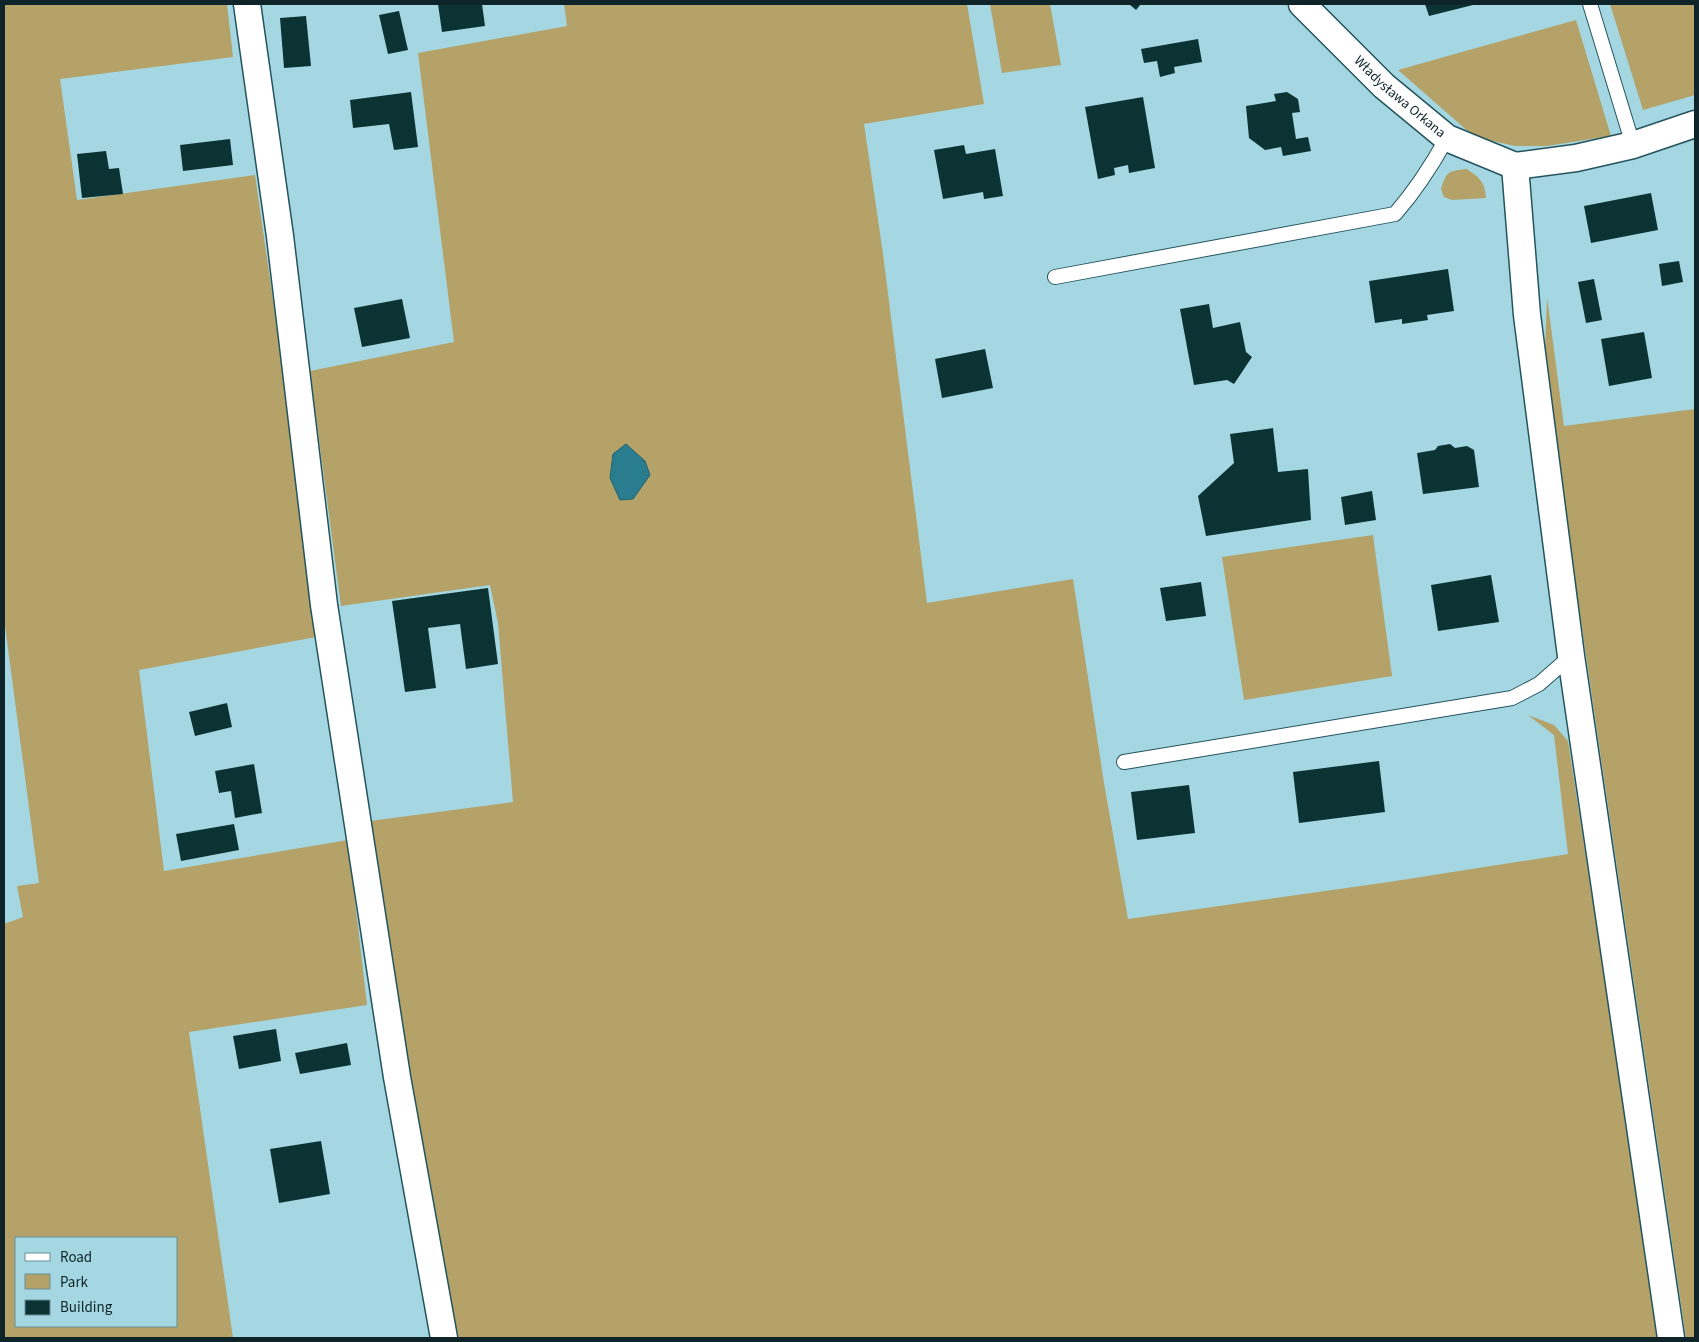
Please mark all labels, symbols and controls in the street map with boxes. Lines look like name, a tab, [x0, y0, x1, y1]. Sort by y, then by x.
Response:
street label: Władysława Orkana	[1349, 51, 1450, 143]
legend	[15, 1237, 178, 1327]
text: Road	[60, 1247, 92, 1268]
text: Park	[60, 1272, 89, 1293]
text: Building	[60, 1297, 113, 1318]

